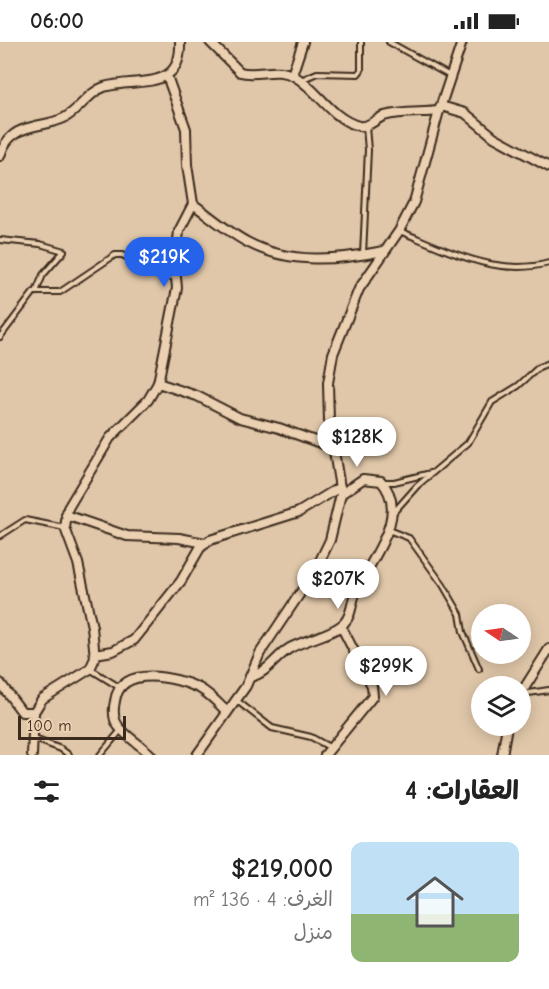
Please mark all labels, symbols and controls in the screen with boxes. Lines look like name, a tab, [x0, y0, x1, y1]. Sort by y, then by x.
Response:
text: 06:00	[30, 8, 84, 34]
pin: $219K	[122, 237, 206, 288]
text: $219K	[138, 245, 190, 268]
pin: $128K	[315, 417, 399, 468]
text: $128K	[331, 425, 383, 448]
pin: $207K	[296, 559, 380, 610]
text: $207K	[311, 567, 365, 590]
north arrow	[471, 604, 531, 664]
map controls	[471, 604, 531, 736]
pin: $299K	[344, 646, 428, 697]
text: $299K	[359, 654, 413, 677]
button: layers	[471, 676, 531, 736]
scale bar	[18, 713, 126, 740]
text: 100 m	[27, 717, 71, 735]
icon: filters	[30, 775, 63, 808]
text: العقارات: 4	[405, 776, 519, 806]
text: $219,000	[231, 854, 333, 884]
icon: home	[399, 866, 471, 938]
text: الغرف: 4 · 136 m²	[193, 888, 333, 911]
text: منزل	[294, 921, 333, 944]

